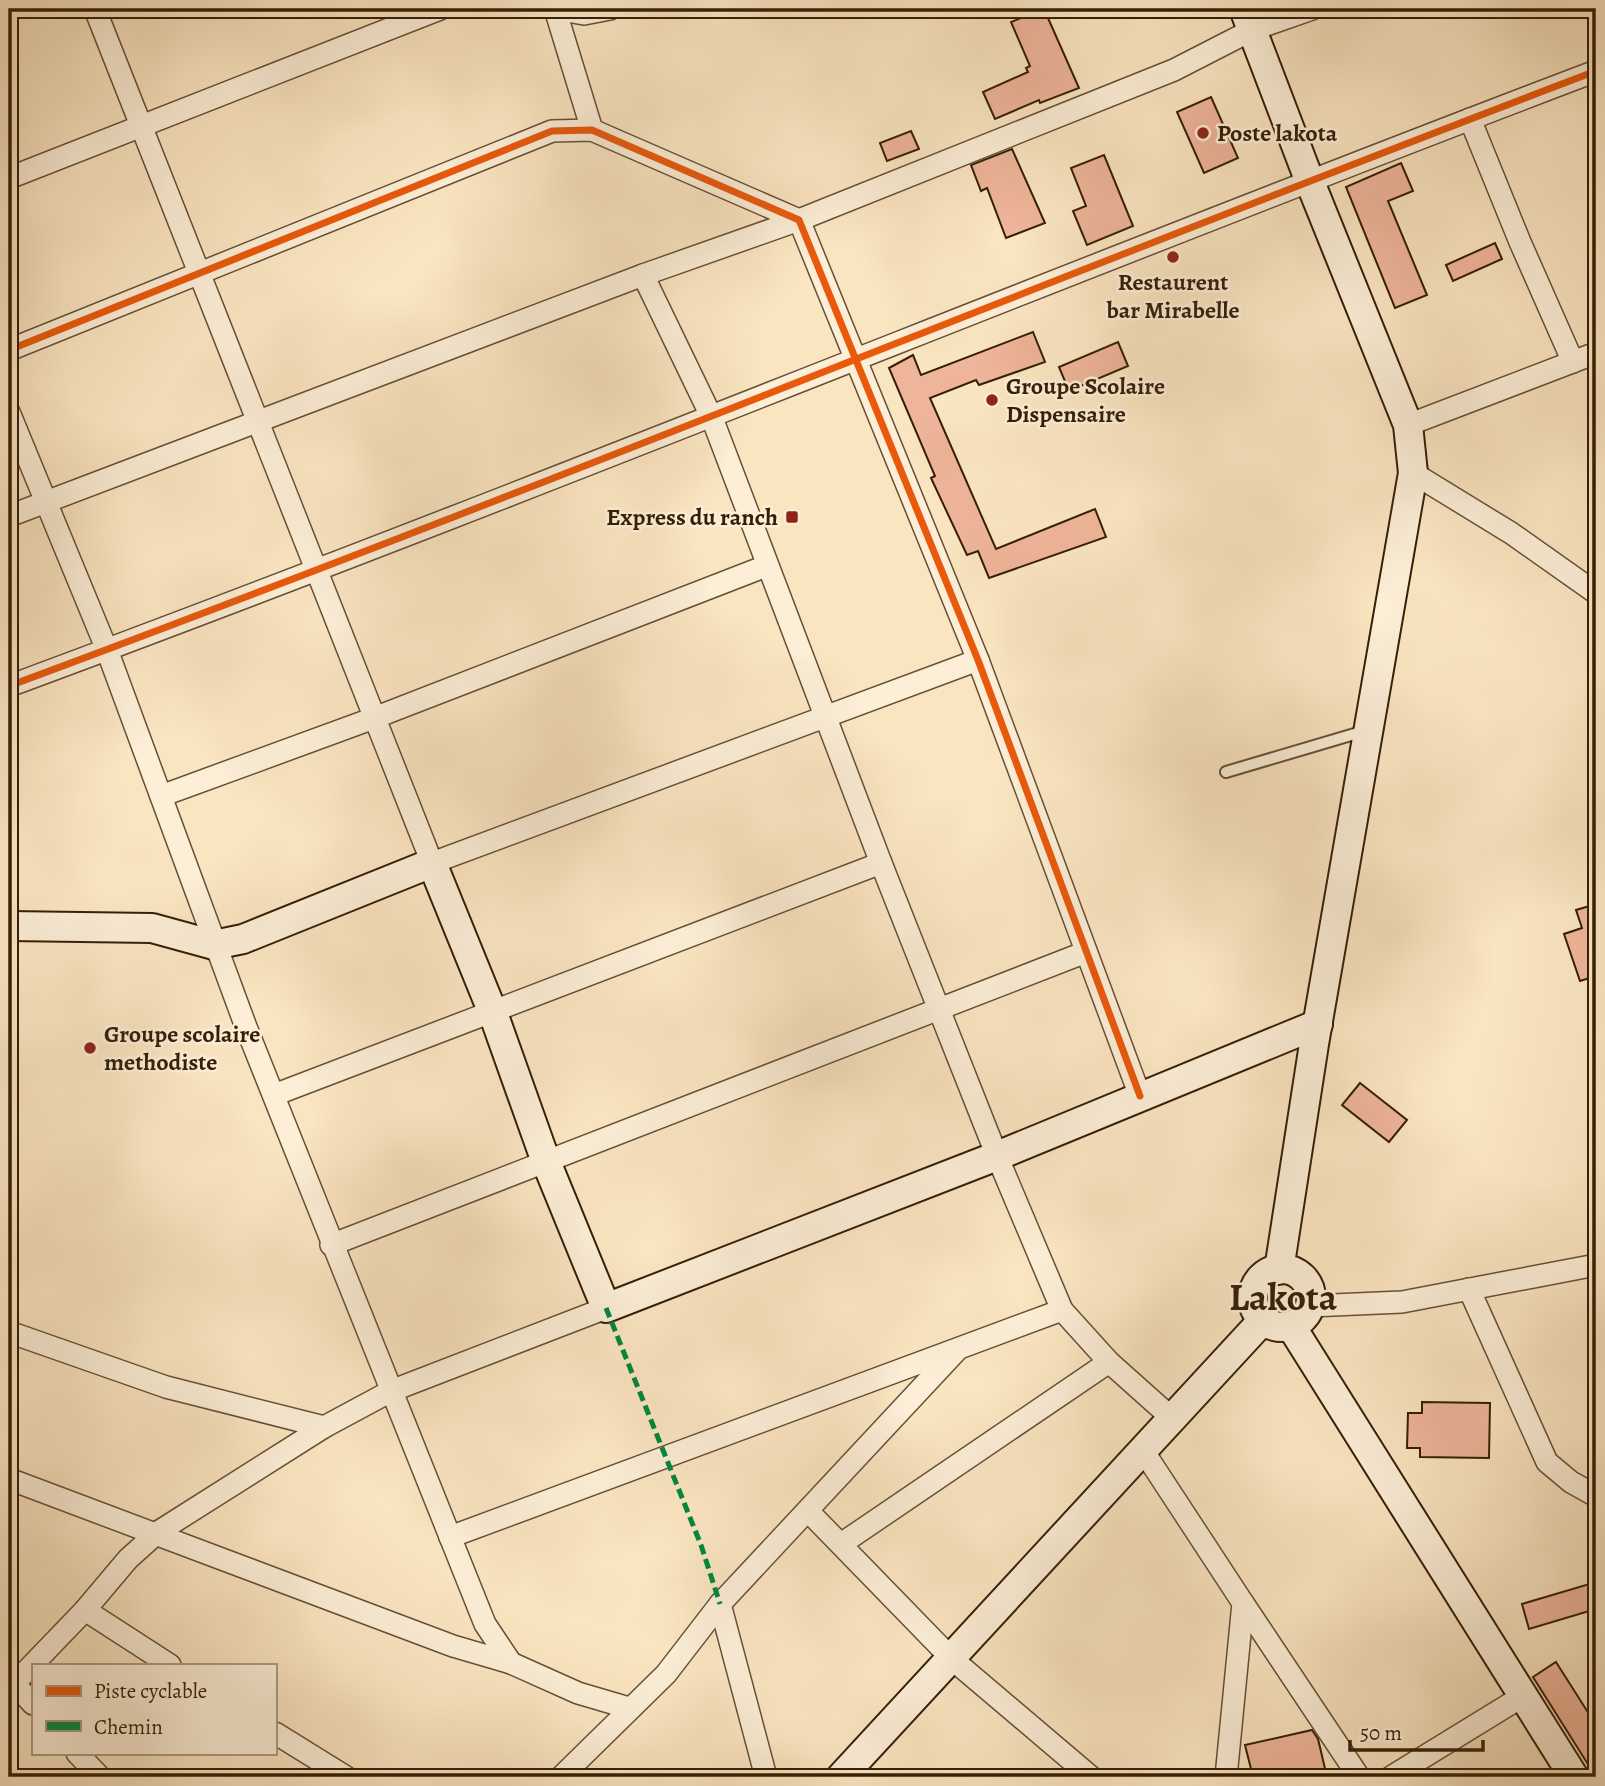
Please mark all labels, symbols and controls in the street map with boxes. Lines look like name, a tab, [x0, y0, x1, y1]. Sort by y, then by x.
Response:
place label: Poste lakota	[1217, 117, 1338, 149]
marker: Poste lakota	[1195, 125, 1211, 141]
marker: Restaurent bar Mirabelle	[1165, 249, 1181, 265]
place label: Restaurent bar Mirabelle	[1105, 266, 1240, 326]
place label: Groupe Scolaire Dispensaire	[1006, 370, 1165, 430]
marker: Groupe Scolaire Dispensaire	[984, 392, 1000, 408]
place label: Express du ranch	[606, 501, 778, 533]
marker: Express du ranch	[784, 509, 800, 525]
place label: Groupe scolaire methodiste	[104, 1018, 260, 1078]
marker: Groupe scolaire methodiste	[82, 1040, 98, 1056]
district label: Lakota	[1229, 1271, 1338, 1323]
legend	[32, 1664, 276, 1754]
text: Piste cyclable	[94, 1677, 207, 1705]
scale bar	[1350, 1709, 1482, 1753]
text: Chemin	[94, 1713, 163, 1741]
text: 50 m	[1360, 1719, 1402, 1747]

